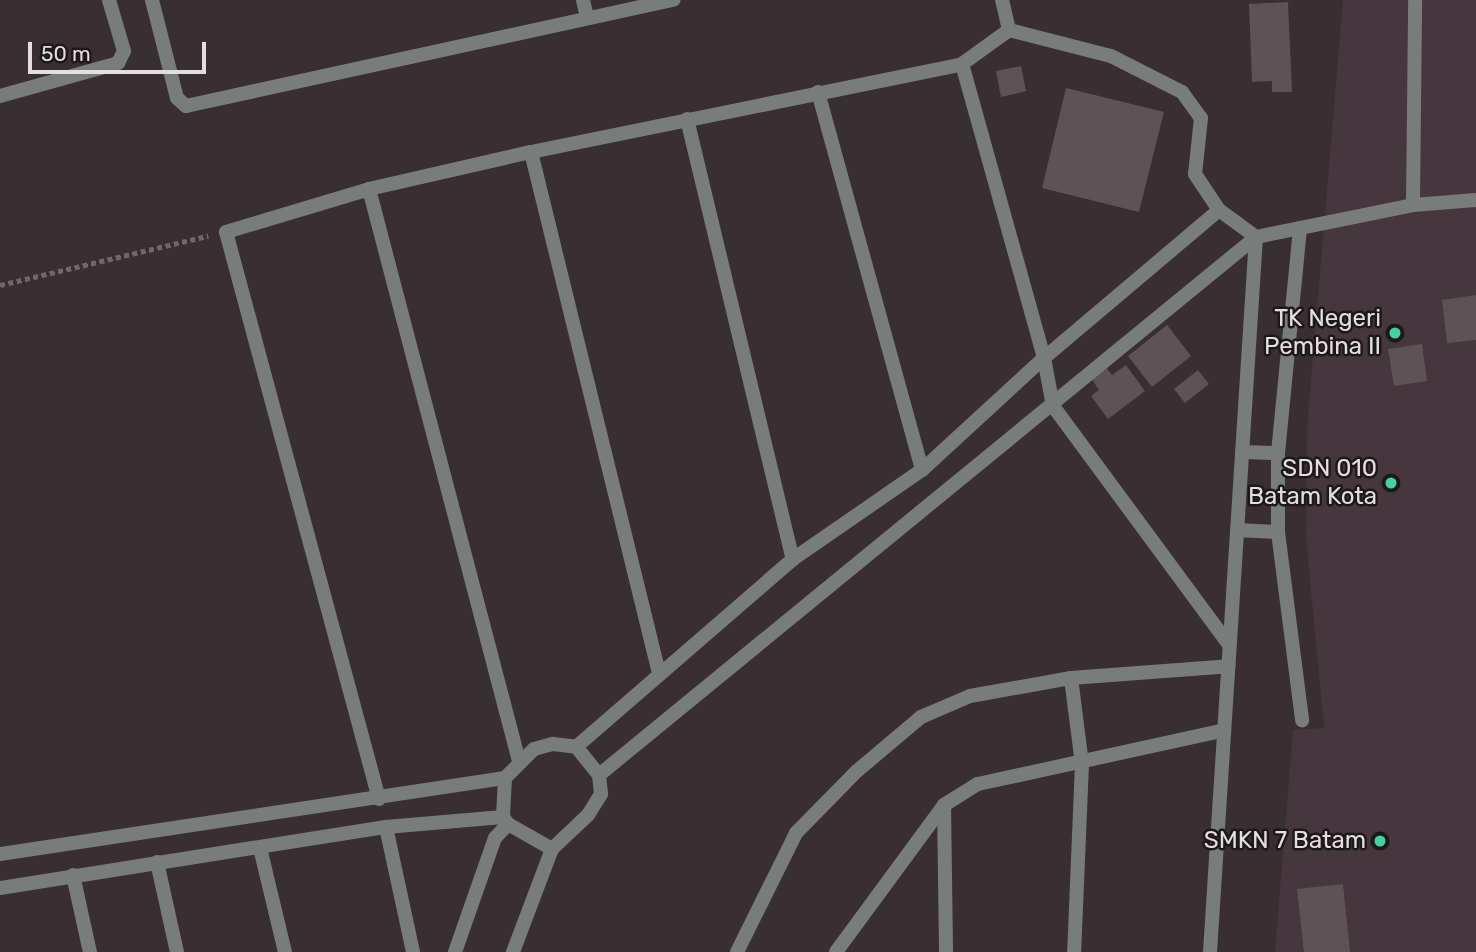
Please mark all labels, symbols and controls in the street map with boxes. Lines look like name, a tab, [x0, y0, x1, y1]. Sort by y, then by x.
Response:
scale bar	[32, 28, 210, 72]
text: 50 m	[41, 41, 91, 66]
place label: TK Negeri Pembina II	[1264, 305, 1381, 361]
marker: TK Negeri Pembina II	[1387, 325, 1403, 341]
place label: SDN 010 Batam Kota	[1248, 455, 1377, 511]
marker: SDN 010 Batam Kota	[1383, 475, 1399, 491]
place label: SMKN 7 Batam	[1204, 827, 1366, 855]
marker: SMKN 7 Batam	[1372, 833, 1388, 849]

